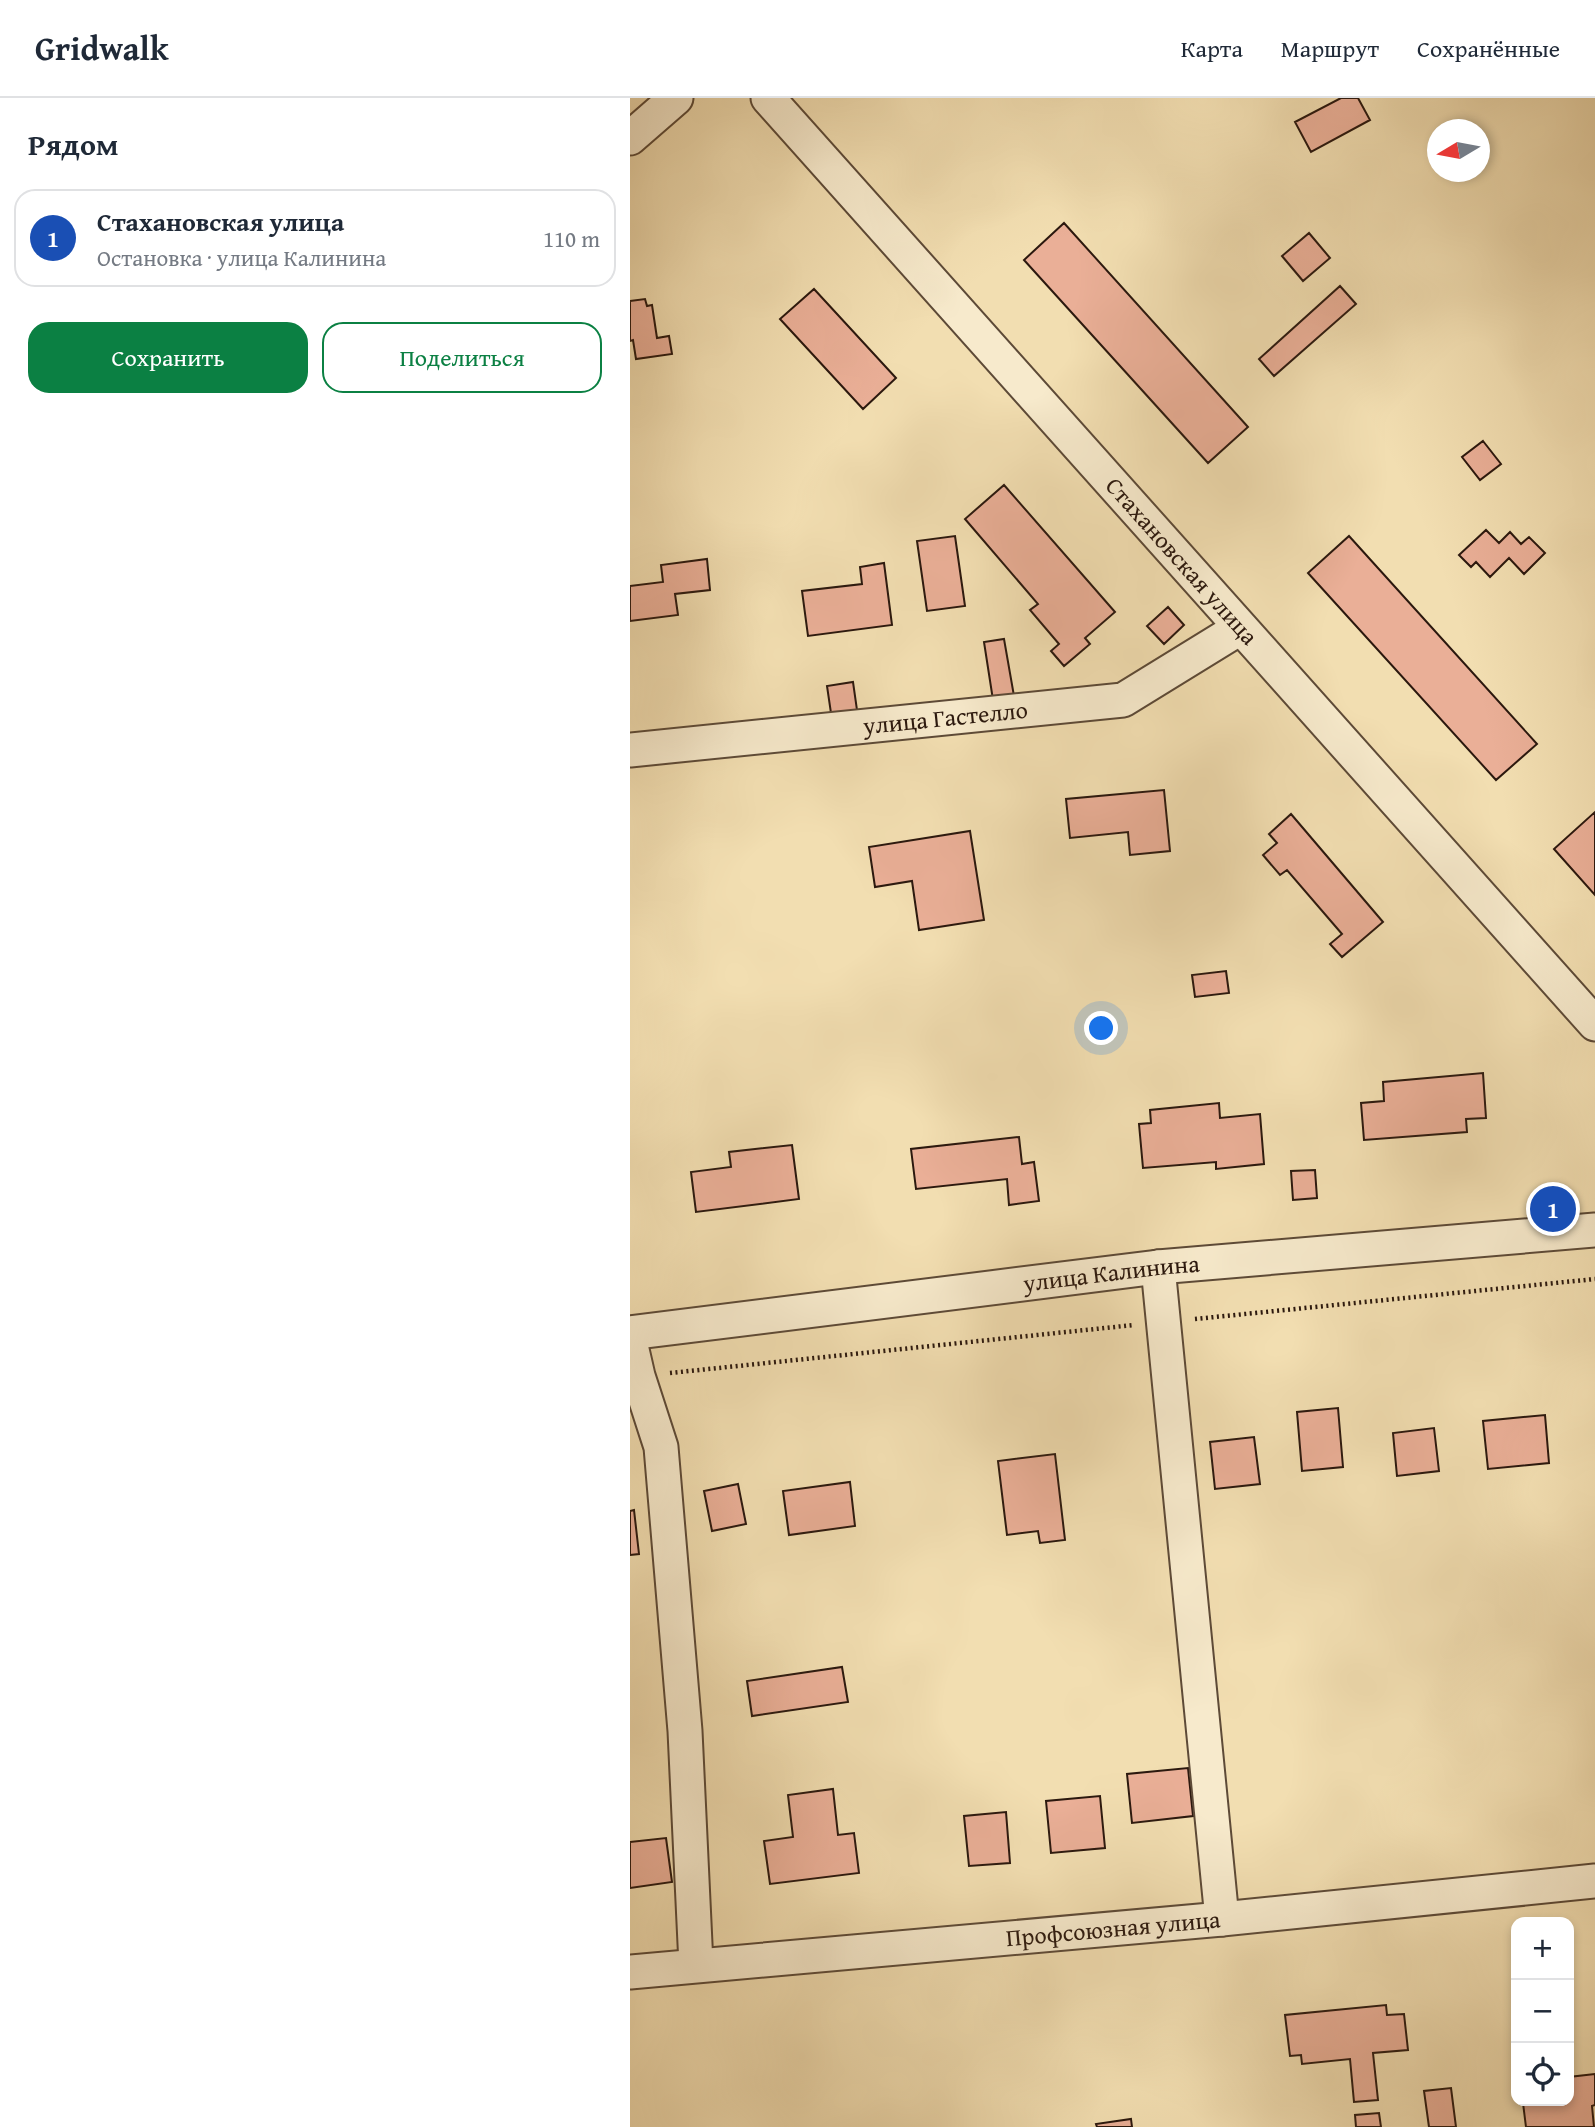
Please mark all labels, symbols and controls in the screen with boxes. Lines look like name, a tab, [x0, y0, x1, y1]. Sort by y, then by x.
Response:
text: Gridwalk	[35, 24, 169, 72]
text: Карта	[1181, 31, 1243, 66]
text: Маршрут	[1281, 31, 1379, 66]
text: Сохранённые	[1417, 31, 1560, 66]
north arrow	[1427, 119, 1490, 182]
text: Рядом	[28, 122, 119, 166]
text: Стахановская улица	[97, 202, 344, 241]
text: 1	[47, 222, 59, 255]
text: 110 m	[543, 222, 600, 255]
text: Остановка · улица Калинина	[97, 241, 386, 274]
button: Сохранить	[28, 322, 308, 393]
button: Поделиться	[322, 322, 602, 393]
street label: Стахановская улица	[1098, 469, 1267, 653]
street label: улица Гастелло	[860, 692, 1029, 743]
your location	[1084, 1011, 1118, 1045]
pin: 1	[1530, 1183, 1576, 1235]
street label: улица Калинина	[1020, 1246, 1201, 1301]
street label: Профсоюзная улица	[1004, 1901, 1222, 1955]
map controls	[1511, 1917, 1574, 2106]
button: +	[1511, 1917, 1574, 1980]
button: −	[1511, 1980, 1574, 2043]
button: locate	[1511, 2043, 1574, 2106]

